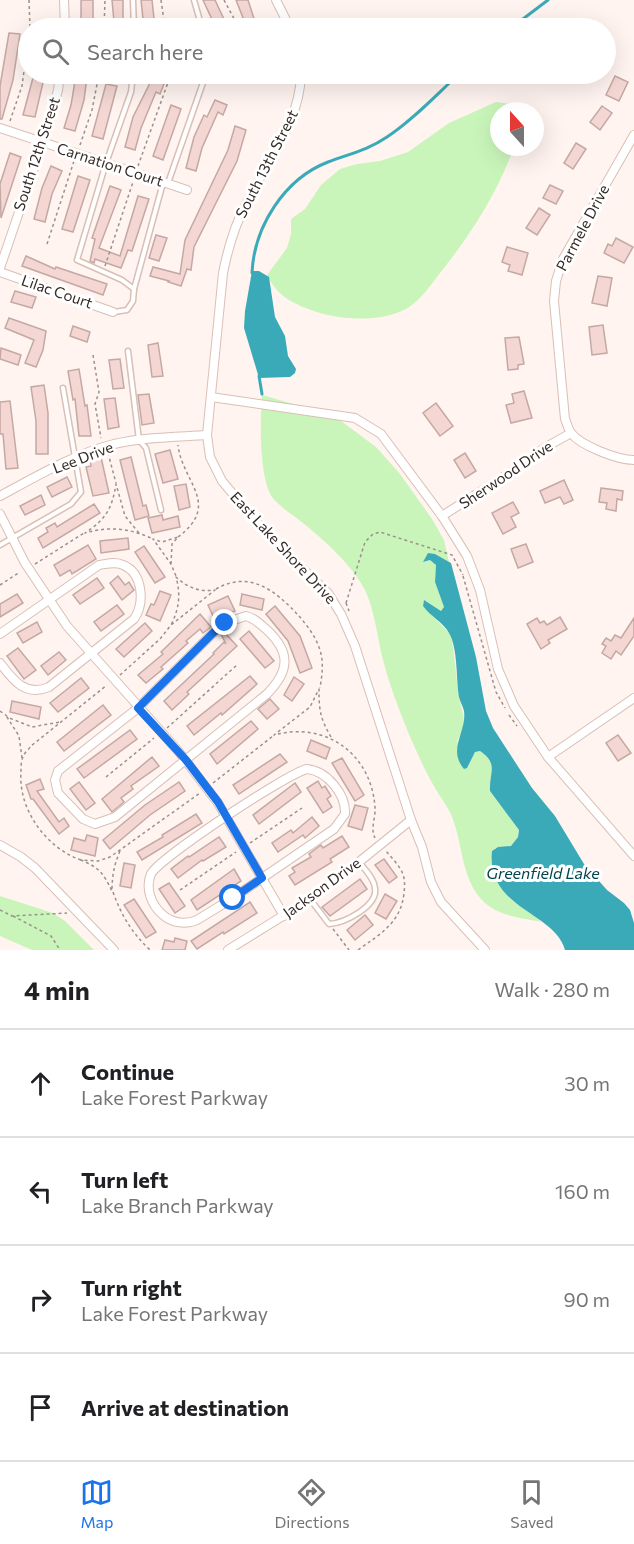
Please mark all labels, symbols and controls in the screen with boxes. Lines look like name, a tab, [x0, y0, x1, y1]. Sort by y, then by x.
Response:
search box	[18, 18, 616, 84]
icon: search	[39, 35, 72, 68]
text: Search here	[87, 38, 203, 65]
street label: South 12th Street	[9, 95, 63, 213]
north arrow	[490, 102, 544, 156]
street label: South 13th Street	[231, 107, 301, 221]
street label: Carnation Court	[55, 138, 166, 190]
street label: Parmele Drive	[552, 181, 612, 274]
street label: Lilac Court	[19, 270, 95, 312]
street label: Sherwood Drive	[455, 436, 556, 512]
street label: Lee Drive	[50, 437, 116, 477]
street label: East Lake Shore Drive	[227, 488, 340, 607]
route end	[211, 609, 237, 635]
street label: Jackson Drive	[279, 853, 364, 921]
water label: Greenfield Lake	[486, 863, 600, 882]
route start	[219, 884, 245, 910]
text: 4 min	[24, 974, 90, 1005]
text: Walk · 280 m	[494, 977, 610, 1001]
text: Continue	[81, 1058, 174, 1085]
icon: ahead	[24, 1067, 57, 1100]
text: 30 m	[564, 1071, 610, 1095]
text: Lake Forest Parkway	[81, 1085, 268, 1109]
text: Turn left	[81, 1166, 168, 1193]
icon: left	[24, 1175, 57, 1208]
text: 160 m	[555, 1179, 610, 1203]
text: Lake Branch Parkway	[81, 1193, 274, 1217]
text: Turn right	[81, 1274, 182, 1301]
icon: right	[24, 1283, 57, 1316]
text: 90 m	[564, 1287, 610, 1311]
text: Lake Forest Parkway	[81, 1301, 268, 1325]
icon: arrive	[24, 1391, 57, 1424]
text: Arrive at destination	[81, 1394, 289, 1421]
tab: Map	[80, 1476, 113, 1531]
tab: Directions	[274, 1476, 349, 1531]
tab: Saved	[510, 1476, 554, 1531]

